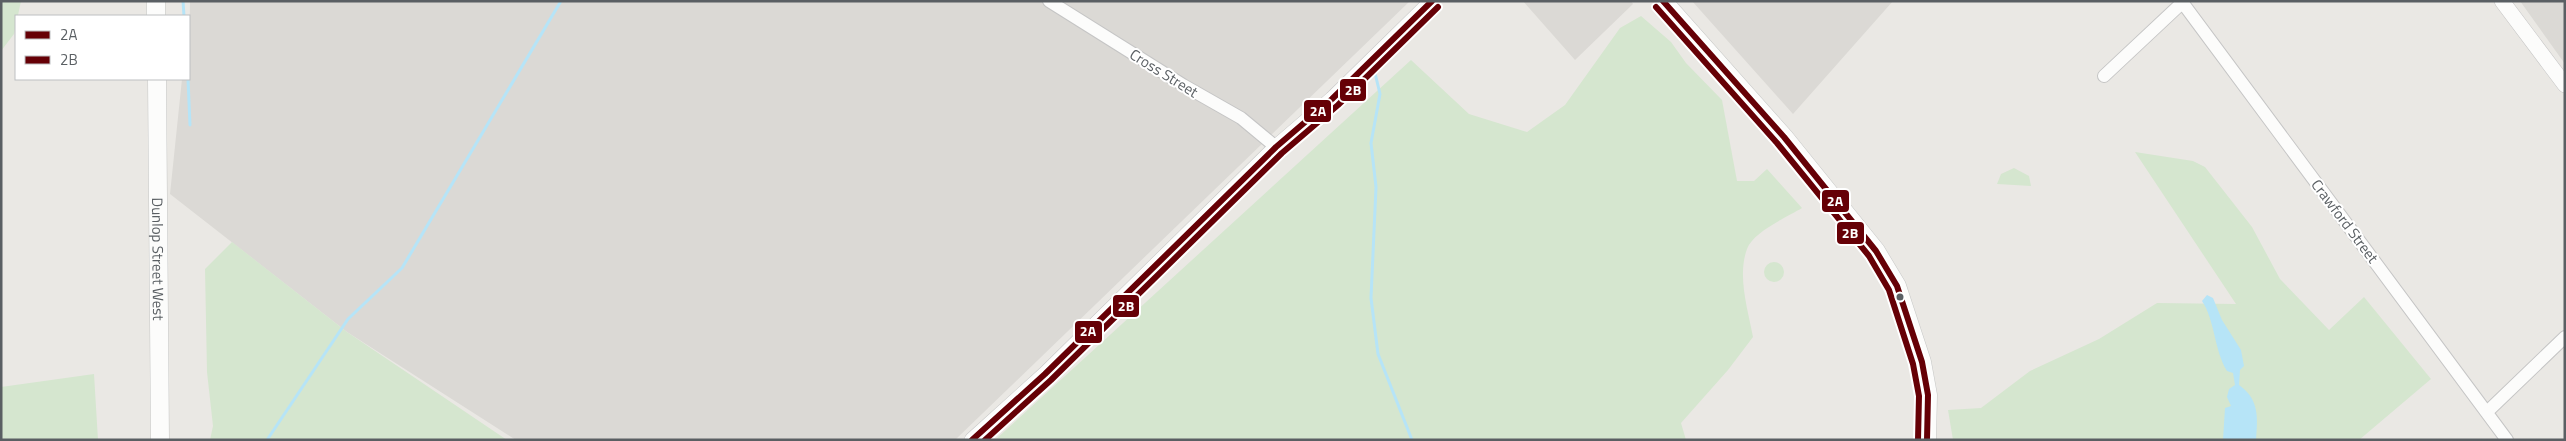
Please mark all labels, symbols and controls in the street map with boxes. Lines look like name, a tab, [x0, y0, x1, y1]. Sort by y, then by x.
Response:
legend	[15, 15, 190, 80]
text: 2A	[60, 23, 77, 46]
street label: Cross Street	[1125, 43, 1203, 104]
text: 2B	[60, 48, 78, 71]
line badge: 2B	[1339, 78, 1367, 102]
text: 2B	[1345, 79, 1361, 100]
line badge: 2A	[1303, 99, 1332, 123]
text: 2A	[1310, 100, 1327, 121]
street label: Crawford Street	[2306, 174, 2385, 268]
line badge: 2A	[1821, 189, 1850, 213]
text: 2A	[1827, 190, 1844, 211]
street label: Dunlop Street West	[146, 197, 171, 321]
line badge: 2B	[1836, 221, 1865, 245]
text: 2B	[1842, 222, 1858, 243]
unlabelled marker	[1895, 292, 1905, 302]
line badge: 2B	[1112, 294, 1140, 318]
text: 2B	[1118, 295, 1134, 316]
line badge: 2A	[1074, 320, 1103, 344]
text: 2A	[1080, 320, 1097, 341]

